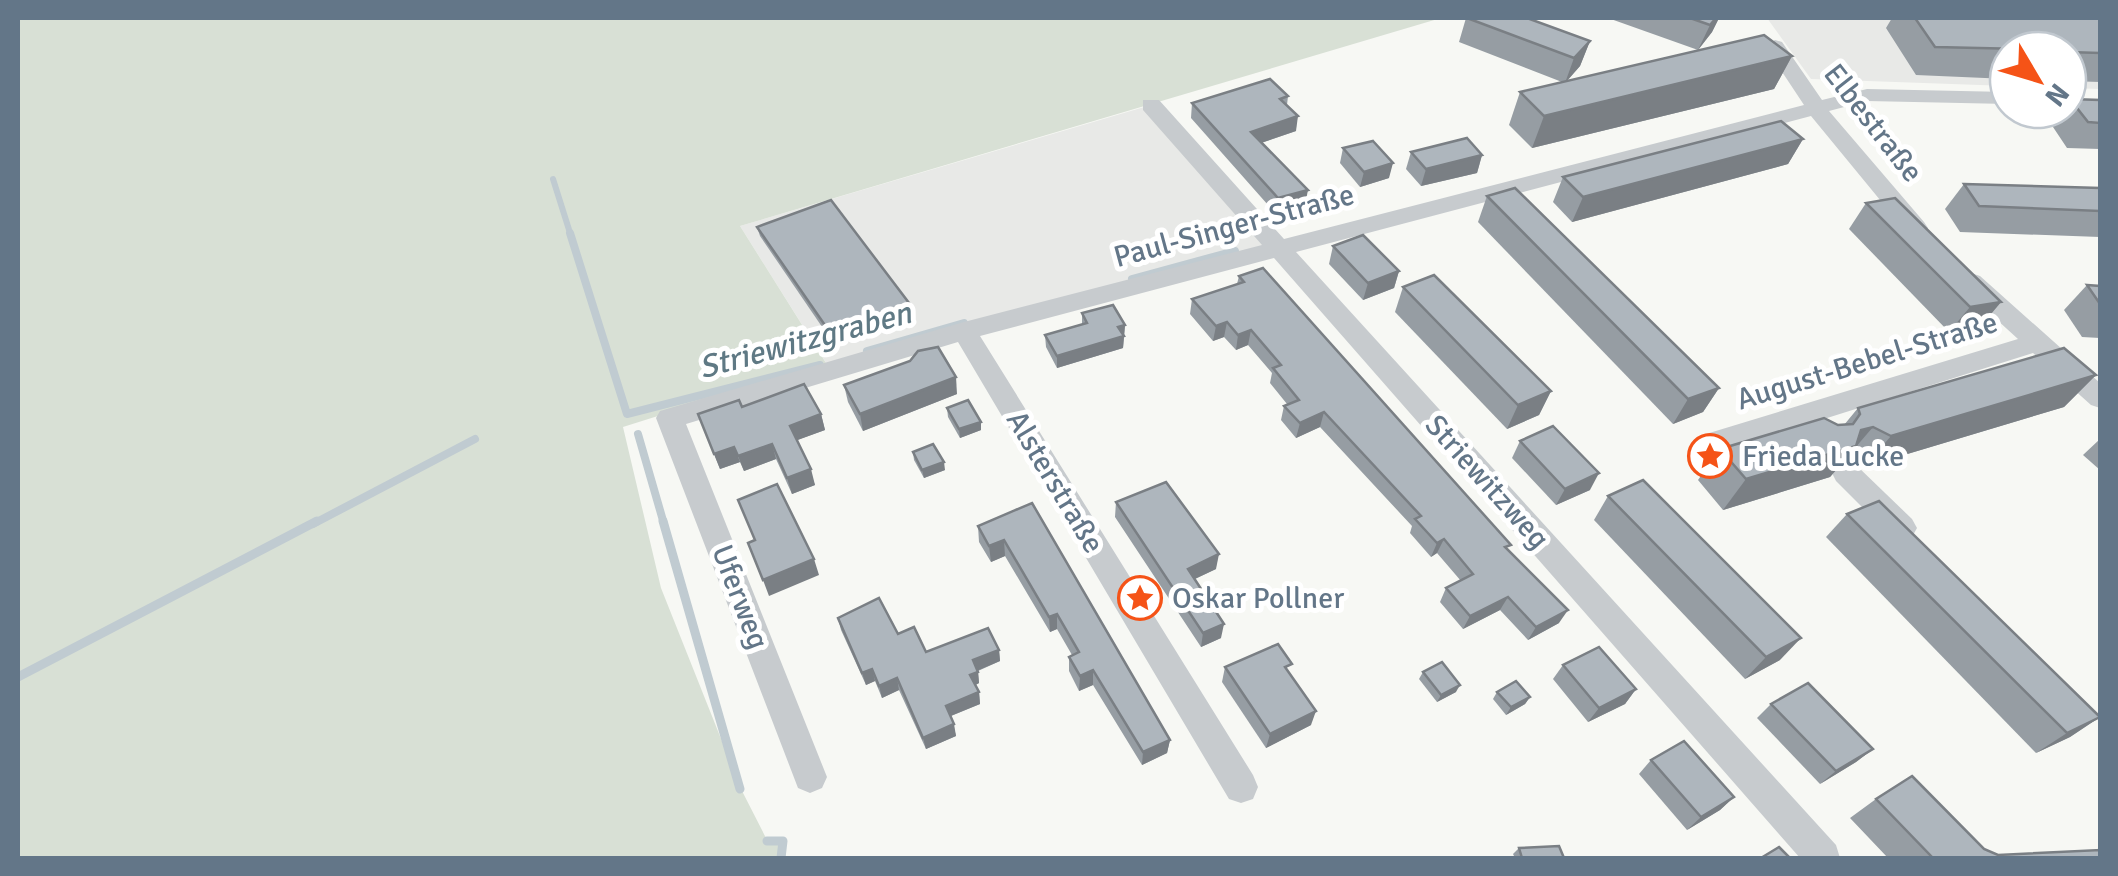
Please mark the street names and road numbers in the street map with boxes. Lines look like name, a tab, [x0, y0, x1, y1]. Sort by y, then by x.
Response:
street label: Elbestraße	[1815, 56, 1931, 190]
street label: Paul-Singer-Straße	[1110, 176, 1358, 276]
street label: August-Bebel-Straße	[1732, 304, 2002, 418]
street label: Alsterstraße	[998, 404, 1112, 560]
street label: Striewitzweg	[1417, 407, 1557, 557]
street label: Uferweg	[703, 540, 777, 654]

